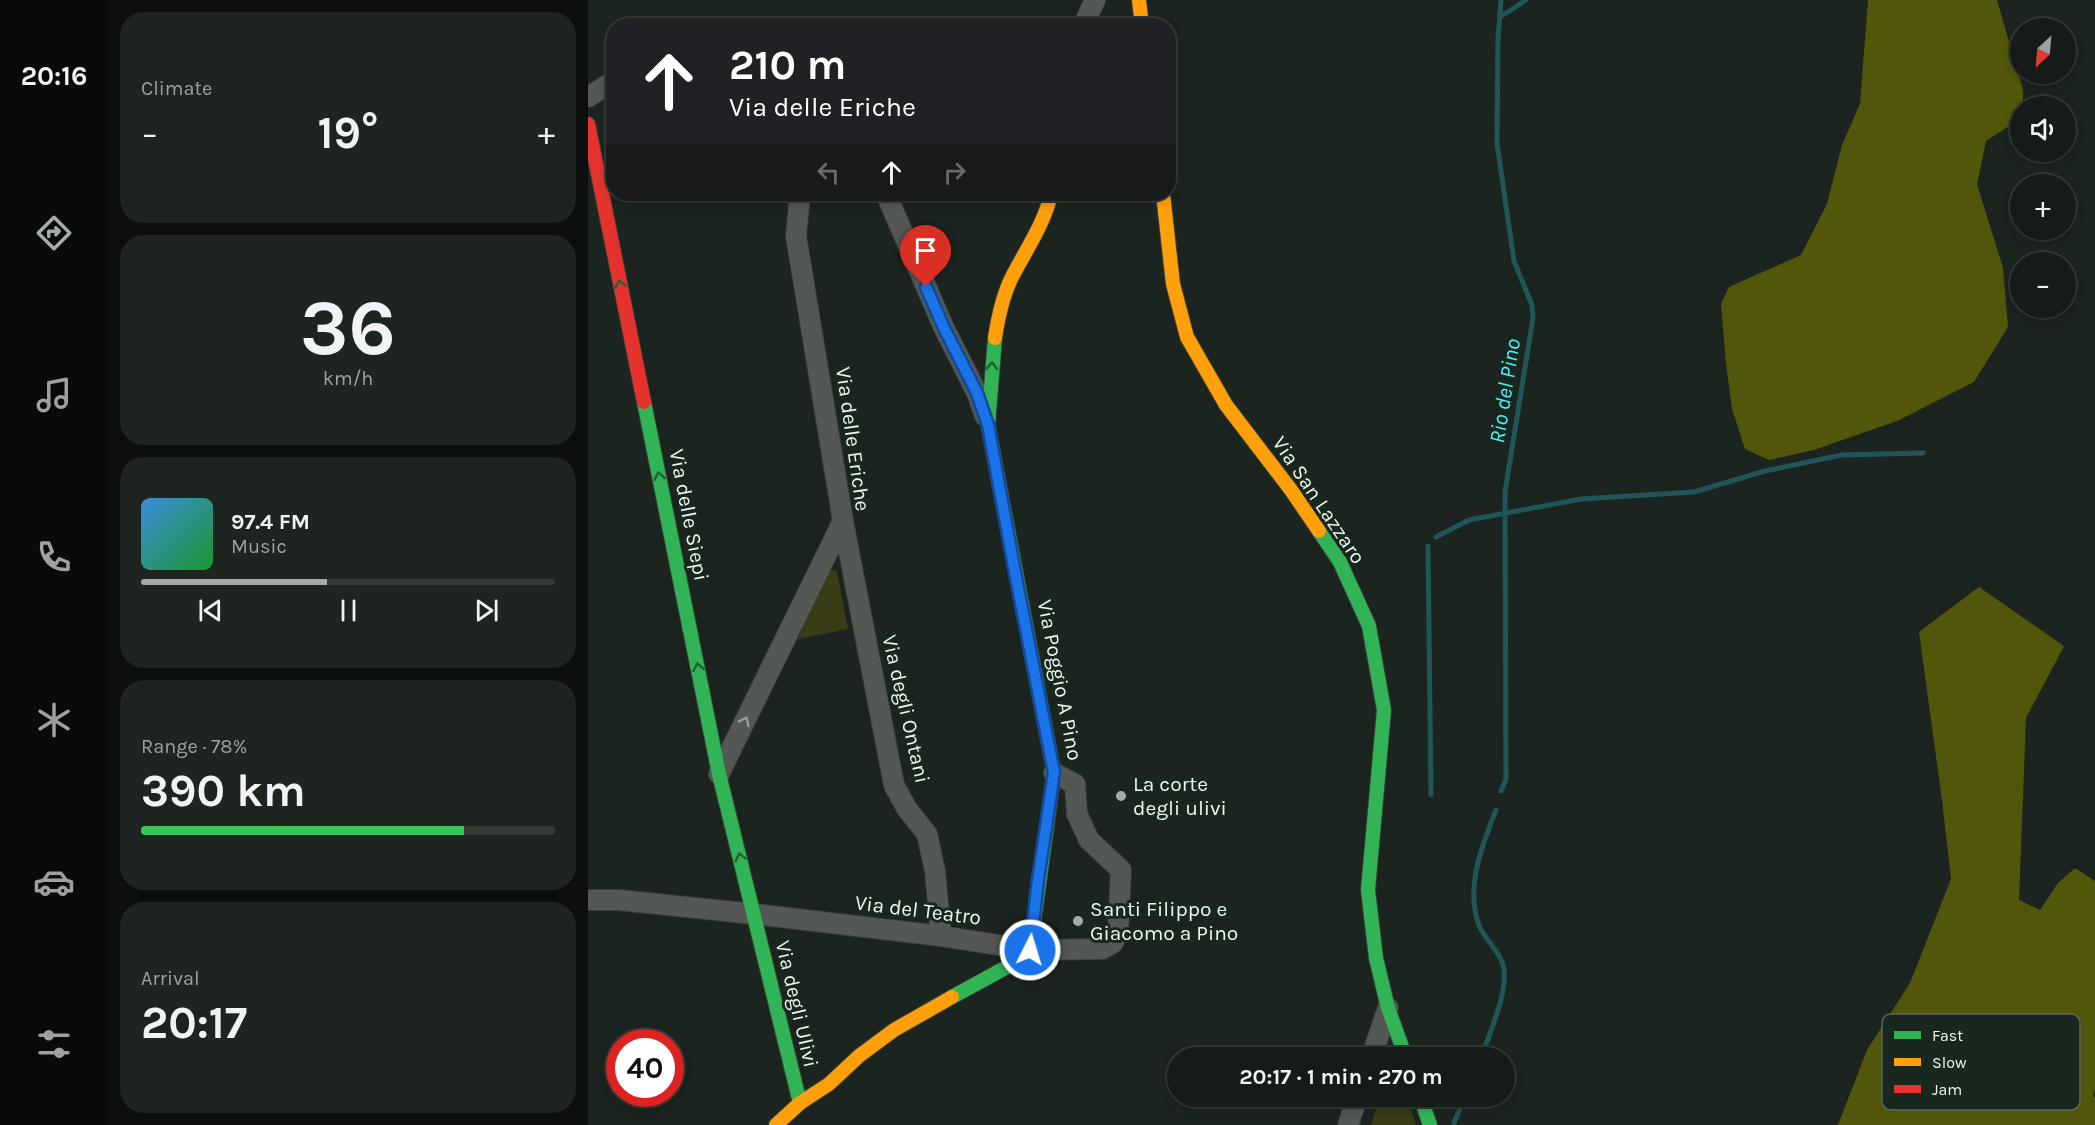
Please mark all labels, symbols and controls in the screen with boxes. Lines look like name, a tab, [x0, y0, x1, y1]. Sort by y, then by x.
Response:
north arrow	[2010, 18, 2076, 84]
map controls	[2010, 18, 2076, 318]
text: 210 m	[729, 40, 846, 90]
icon: ahead	[630, 42, 708, 120]
text: 20:16	[21, 60, 87, 92]
text: Climate	[141, 77, 212, 100]
text: Via delle Eriche	[729, 91, 916, 123]
button: sound	[2010, 96, 2076, 162]
text: 19°	[318, 107, 378, 159]
text: −	[141, 114, 158, 152]
text: +	[538, 114, 555, 152]
icon: left	[812, 156, 845, 189]
icon: ahead	[875, 156, 908, 189]
icon: right	[938, 156, 971, 189]
button: +	[2010, 174, 2076, 240]
icon: directions	[33, 212, 75, 254]
pin	[900, 225, 951, 287]
icon: arrive	[909, 234, 942, 267]
button: −	[2010, 252, 2076, 318]
one-way arrow	[615, 280, 628, 290]
text: 36	[300, 282, 396, 374]
water label: Rio del Pino	[1484, 337, 1526, 445]
one-way arrow	[985, 362, 998, 371]
street label: Via delle Eriche	[831, 365, 875, 513]
text: km/h	[323, 367, 373, 390]
icon: music	[33, 374, 75, 416]
street label: Via San Lazzaro	[1268, 432, 1370, 568]
street label: Via delle Siepi	[664, 447, 714, 583]
one-way arrow	[653, 471, 666, 481]
text: 97.4 FM	[231, 509, 310, 535]
text: Music	[231, 535, 287, 558]
icon: phone	[33, 536, 75, 578]
icon: previous	[194, 594, 227, 627]
icon: pause	[332, 594, 365, 627]
icon: next	[470, 594, 503, 627]
street label: Via Poggio A Pino	[1033, 598, 1087, 762]
street label: Via degli Ontani	[877, 633, 935, 785]
one-way arrow	[692, 662, 705, 672]
icon: climate	[33, 699, 75, 741]
one-way arrow	[738, 717, 749, 727]
text: Range · 78%	[141, 735, 247, 758]
text: 390 km	[141, 765, 306, 817]
place label: La corte degli ulivi	[1133, 772, 1227, 820]
marker: La corte degli ulivi	[1114, 789, 1128, 803]
one-way arrow	[735, 852, 748, 862]
icon: car	[33, 861, 75, 903]
street label: Via del Teatro	[854, 890, 982, 930]
place label: Santi Filippo e Giacomo a Pino	[1090, 897, 1238, 945]
marker: Santi Filippo e Giacomo a Pino	[1071, 914, 1085, 928]
position arrow	[998, 918, 1062, 982]
street label: Via degli Ulivi	[771, 938, 823, 1070]
text: Arrival	[141, 967, 200, 990]
text: 20:17	[141, 997, 247, 1049]
legend	[1882, 1014, 2080, 1110]
icon: filters	[33, 1023, 75, 1065]
text: Fast	[1932, 1026, 1963, 1045]
speed limit sign: 40	[606, 1029, 684, 1107]
text: Slow	[1932, 1053, 1967, 1072]
text: 20:17 · 1 min · 270 m	[1239, 1064, 1443, 1090]
text: Jam	[1932, 1080, 1962, 1099]

